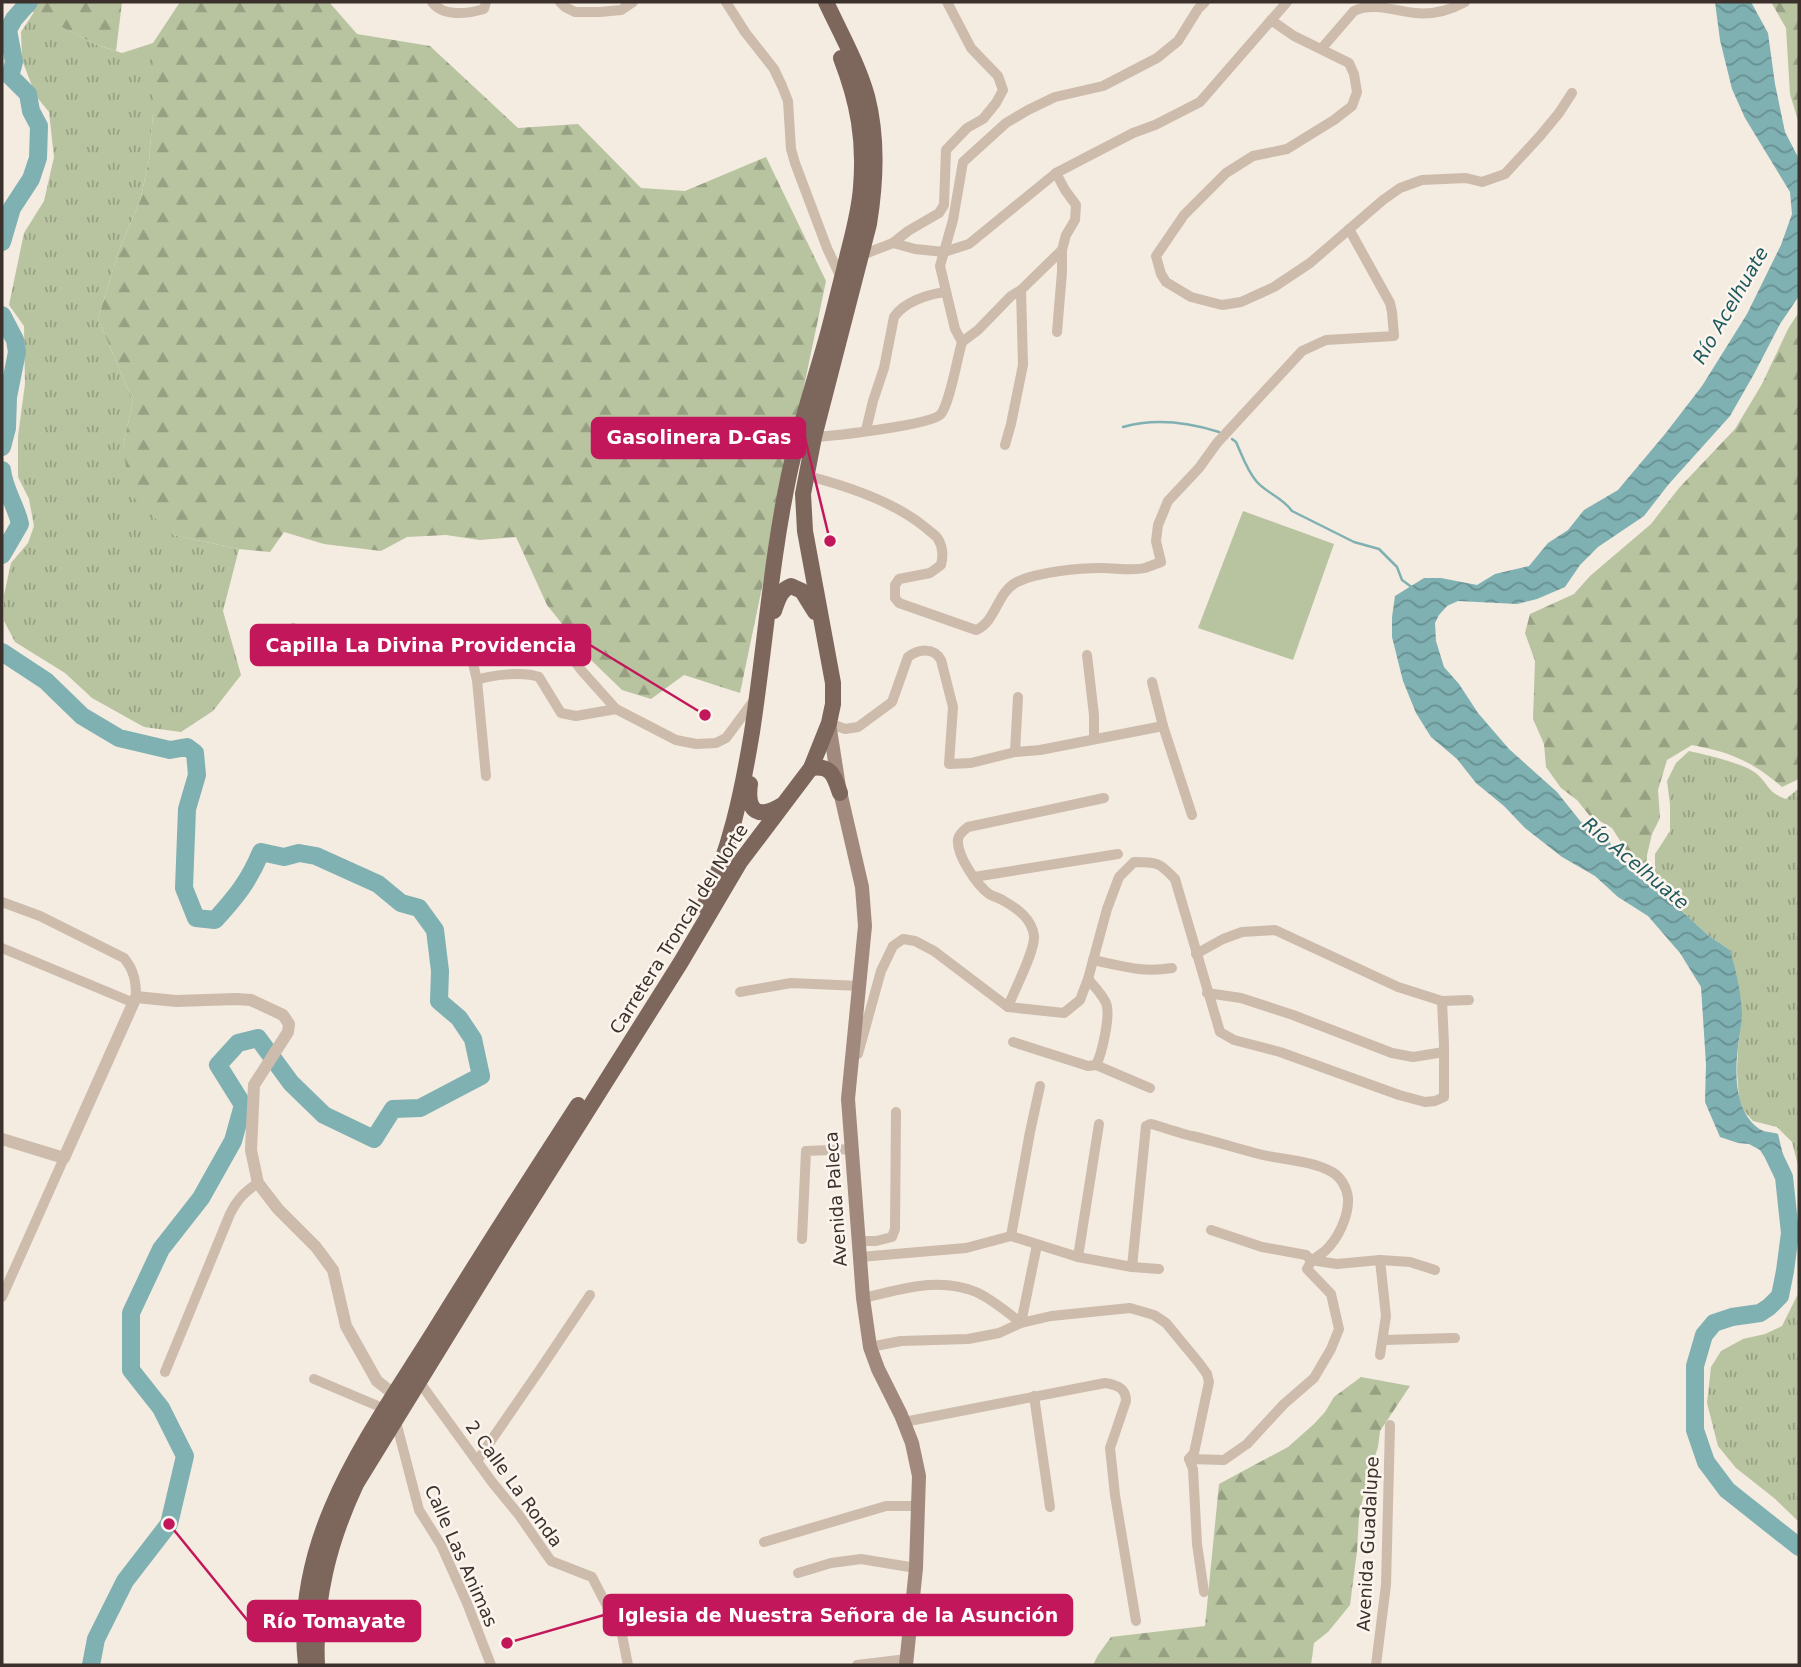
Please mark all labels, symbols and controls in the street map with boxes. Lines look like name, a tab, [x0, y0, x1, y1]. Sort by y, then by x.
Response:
water label: Río Acelhuate	[1688, 243, 1772, 367]
callout: Gasolinera D-Gas	[592, 418, 805, 458]
text: Gasolinera D-Gas	[607, 426, 791, 448]
callout: Capilla La Divina Providencia	[251, 625, 590, 665]
text: Capilla La Divina Providencia	[266, 634, 576, 656]
water label: Río Acelhuate	[1579, 812, 1693, 914]
street label: Carretera Troncal del Norte	[605, 820, 752, 1038]
street label: Avenida Paleca	[820, 1131, 851, 1267]
street label: 2 Calle La Ronda	[462, 1416, 567, 1551]
street label: Avenida Guadalupe	[1352, 1456, 1383, 1632]
street label: Calle Las Animas	[421, 1482, 502, 1630]
callout: Iglesia de Nuestra Señora de la Asunción	[604, 1595, 1072, 1635]
callout: Río Tomayate	[248, 1601, 420, 1641]
text: Iglesia de Nuestra Señora de la Asunción	[618, 1604, 1058, 1626]
text: Río Tomayate	[262, 1610, 406, 1632]

